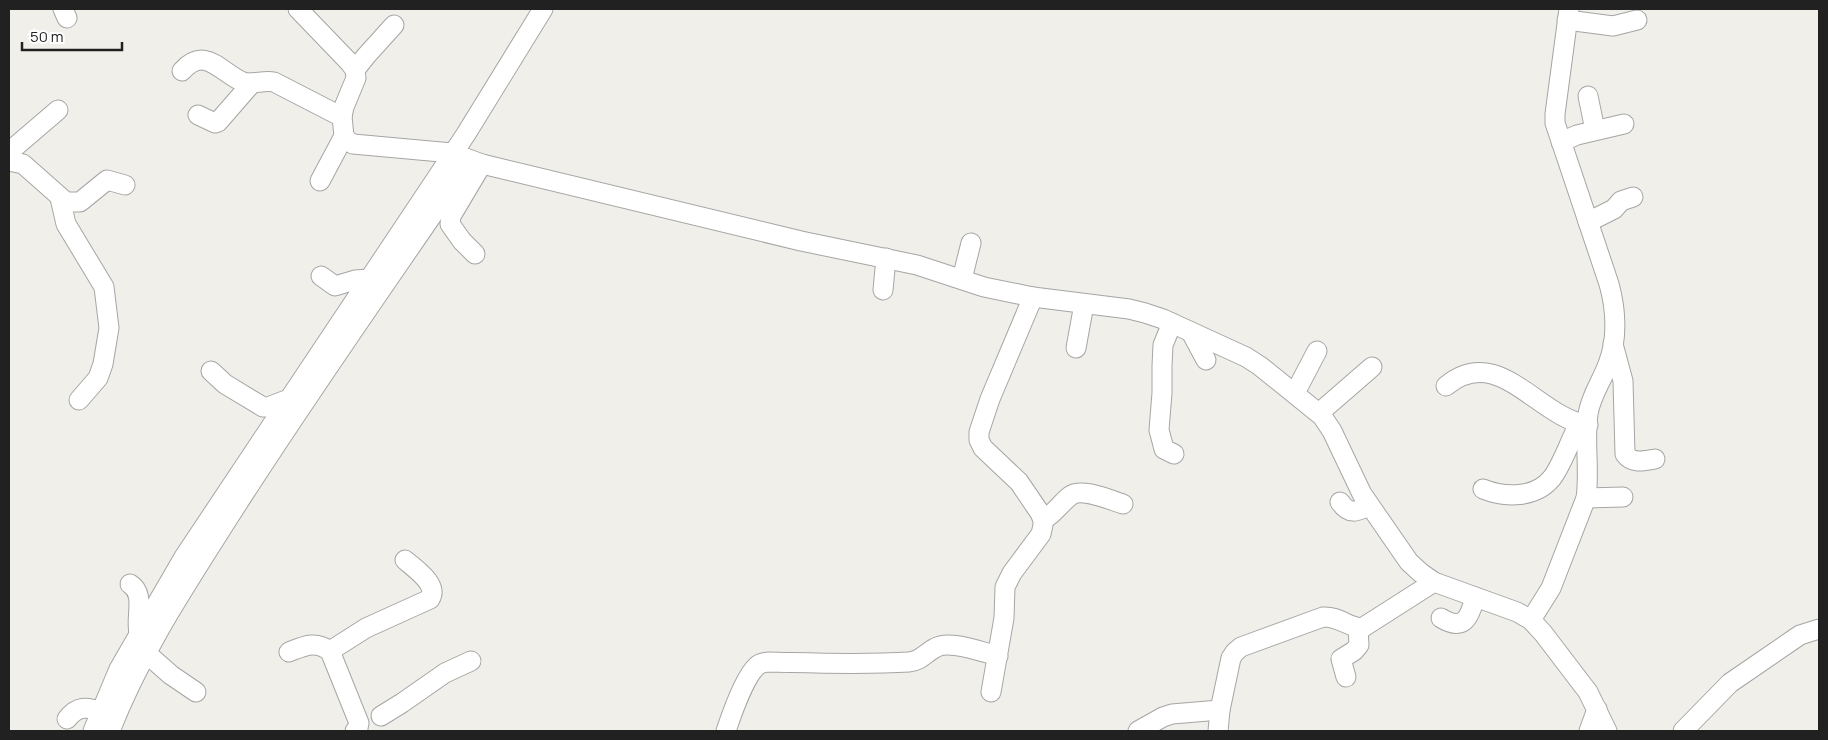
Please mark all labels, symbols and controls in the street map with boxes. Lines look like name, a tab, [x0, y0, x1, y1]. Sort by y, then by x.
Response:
scale bar	[22, 20, 122, 52]
text: 50 m	[30, 26, 64, 47]

